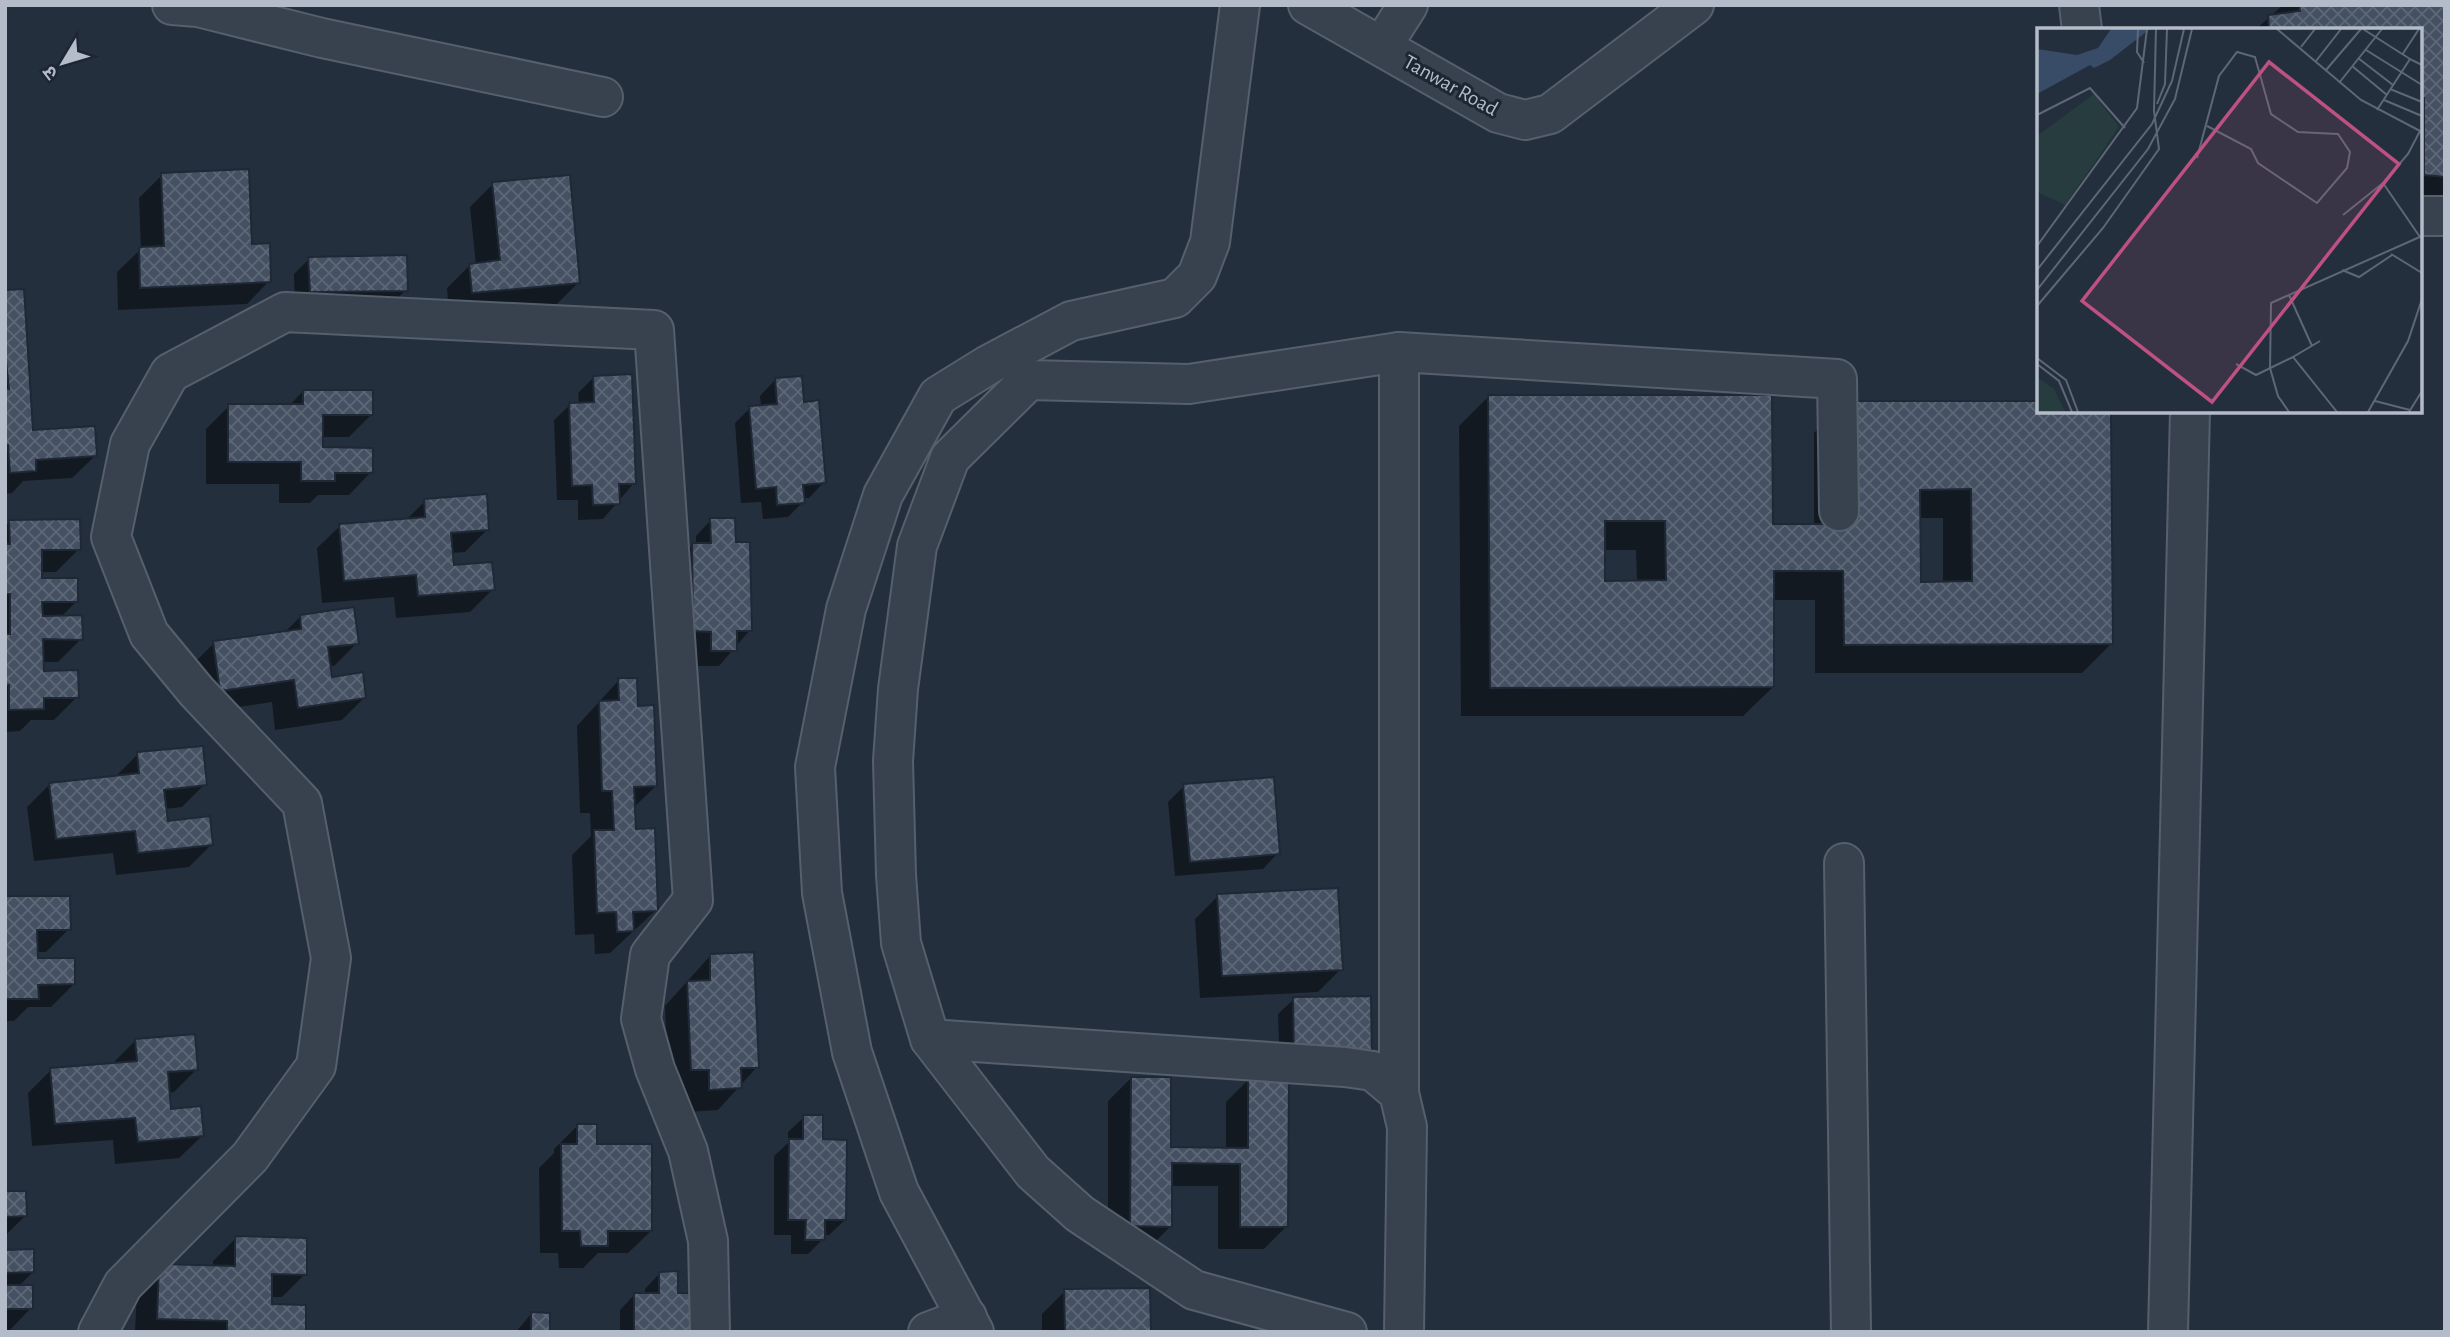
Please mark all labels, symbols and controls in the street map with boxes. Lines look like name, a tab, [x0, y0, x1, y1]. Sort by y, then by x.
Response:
north arrow	[28, 28, 98, 98]
inset map	[2037, 28, 2422, 413]
street label: Tanwar Road	[1400, 51, 1501, 120]
text: उ	[39, 62, 62, 83]

